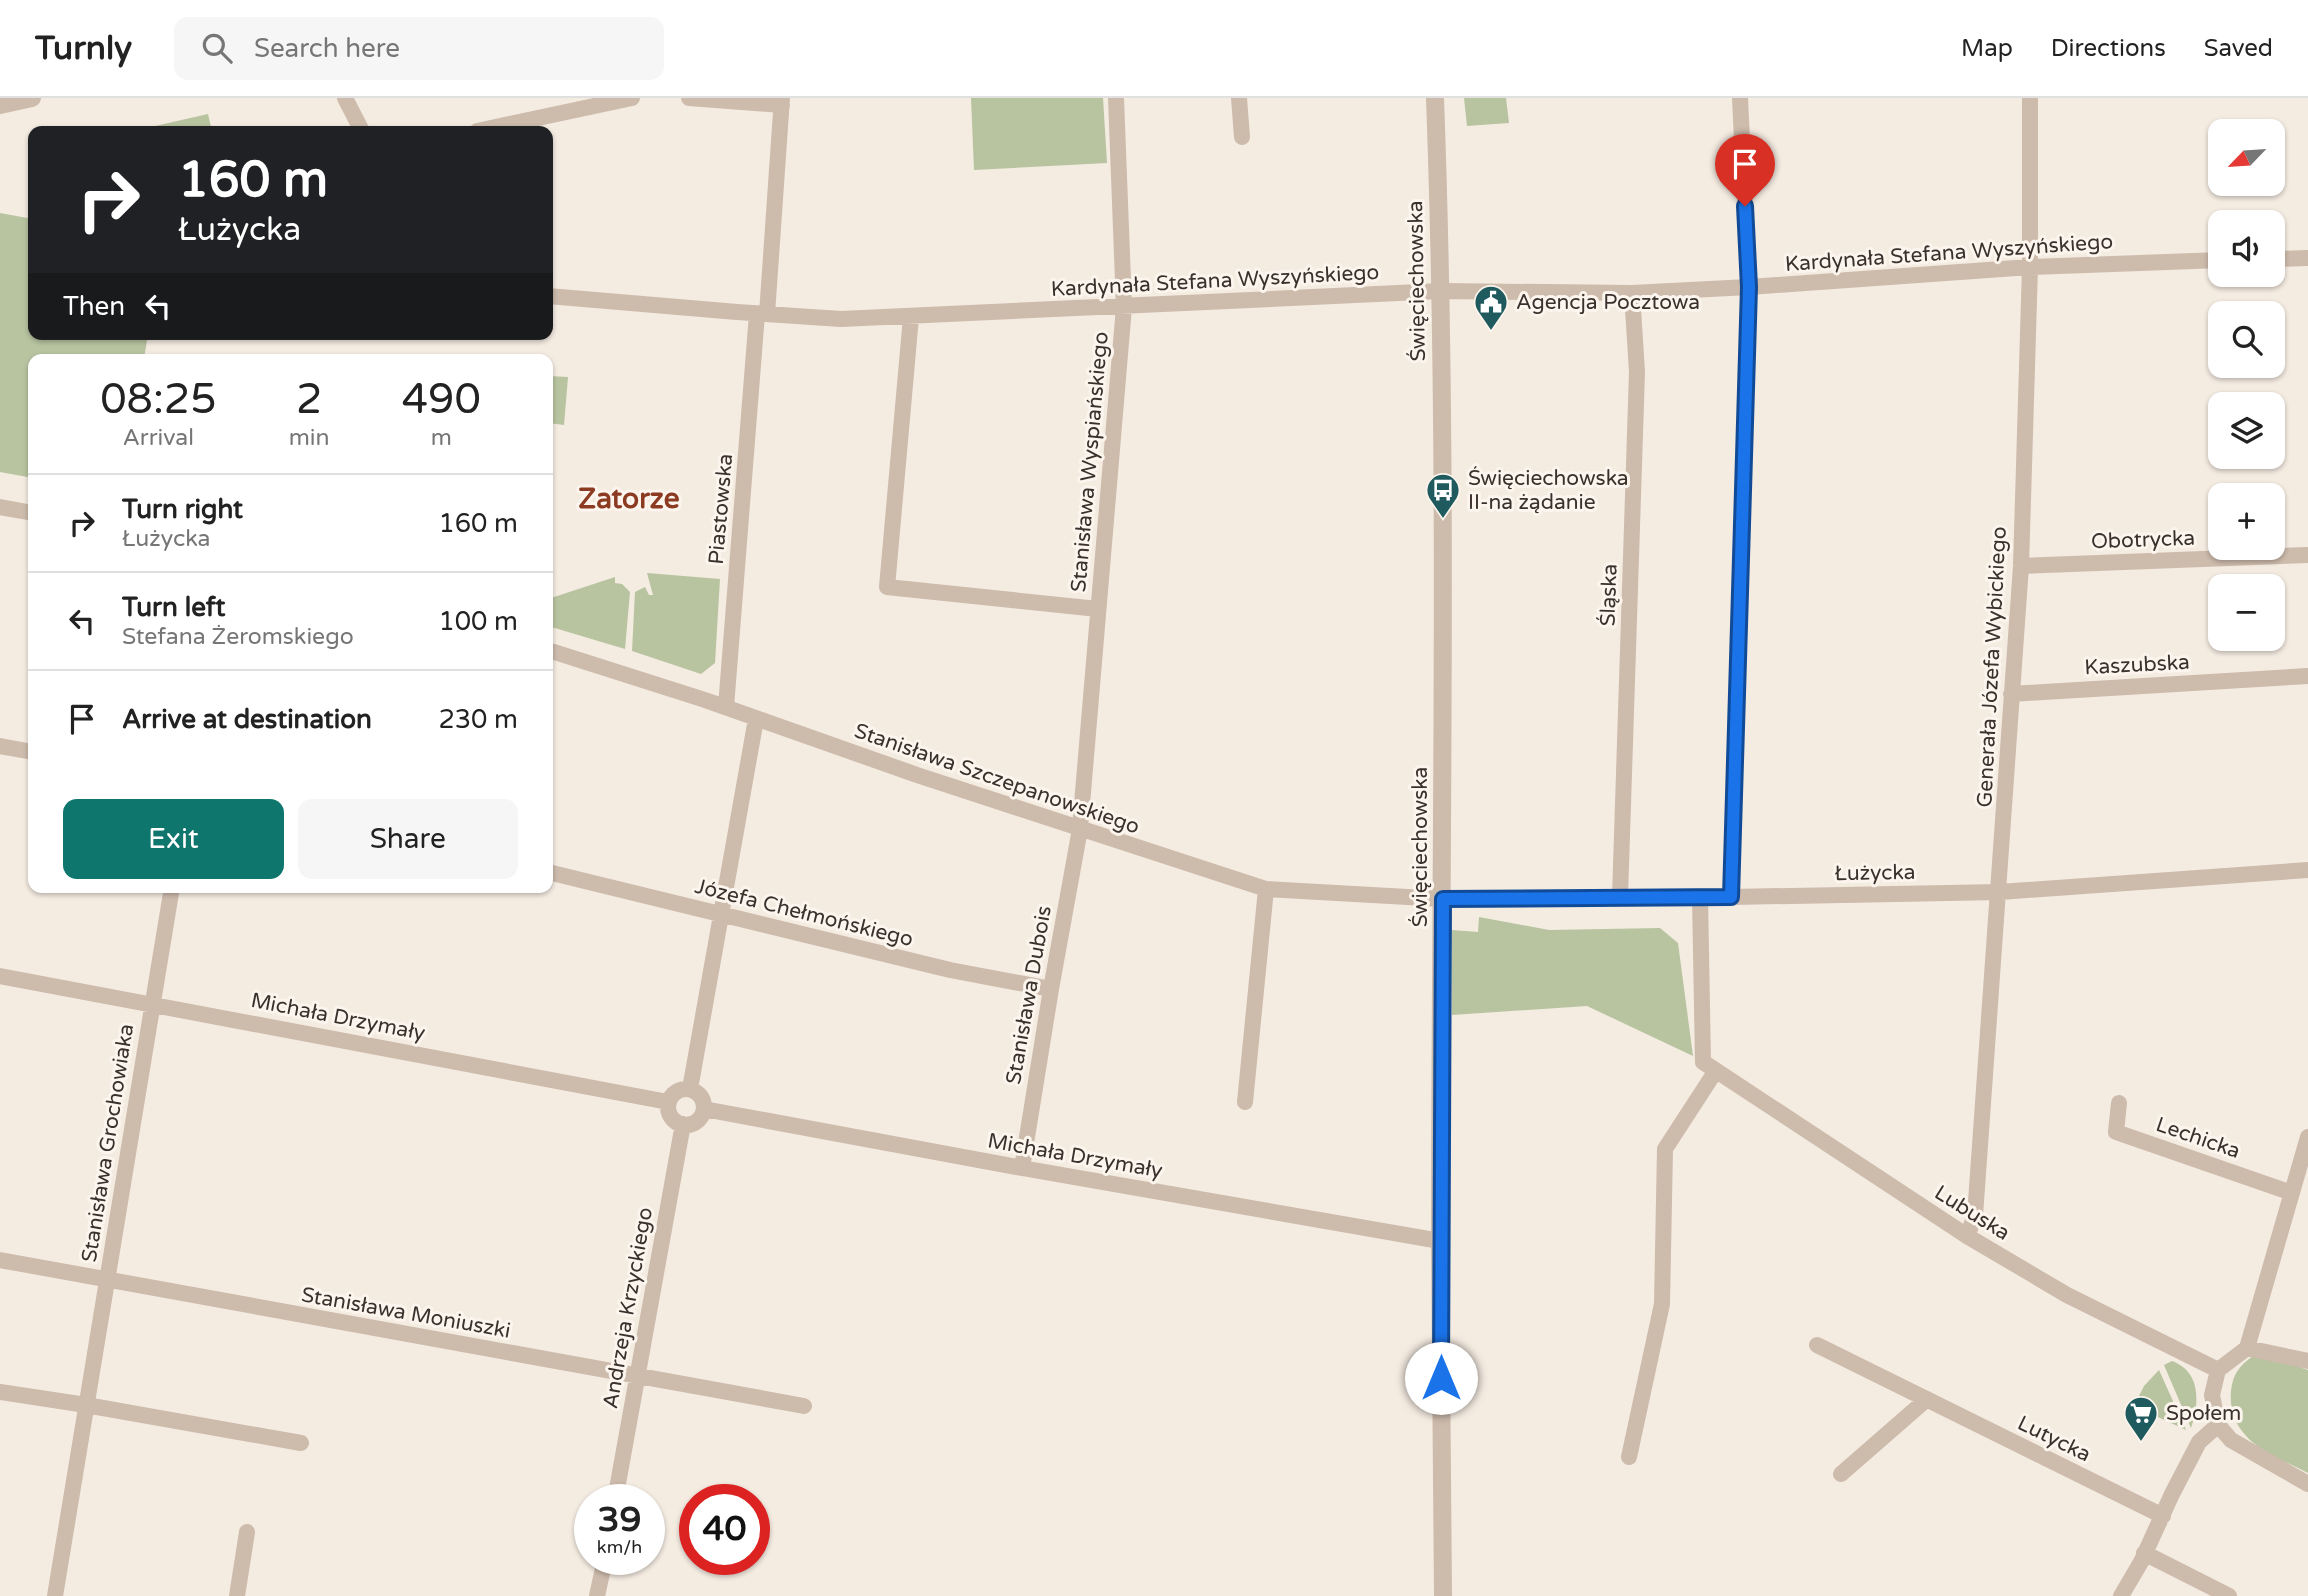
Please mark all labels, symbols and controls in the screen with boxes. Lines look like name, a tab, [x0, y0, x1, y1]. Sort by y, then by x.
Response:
search box	[174, 17, 664, 80]
text: Turnly	[35, 29, 132, 68]
icon: search	[198, 29, 236, 67]
text: Search here	[254, 33, 400, 64]
text: Map	[1961, 34, 2013, 63]
text: Directions	[2051, 34, 2166, 63]
text: Saved	[2204, 34, 2273, 63]
north arrow	[2208, 119, 2286, 196]
map controls	[2208, 119, 2285, 651]
pin	[1715, 134, 1775, 206]
icon: arrive	[1726, 145, 1764, 183]
text: 160 m	[178, 151, 328, 210]
icon: right	[63, 154, 154, 245]
street label: Święciechowska	[1403, 200, 1431, 362]
button: sound	[2208, 210, 2285, 287]
text: Łużycka	[178, 211, 301, 249]
street label: Kardynała Stefana Wyszyńskiego	[1784, 229, 2114, 277]
street label: Kardynała Stefana Wyszyńskiego	[1050, 260, 1380, 302]
public building icon: Agencja Pocztowa	[1472, 283, 1510, 332]
icon: left	[139, 287, 177, 325]
place label: Agencja Pocztowa	[1516, 290, 1700, 315]
text: Then	[63, 291, 125, 322]
button: search	[2208, 301, 2285, 378]
street label: Stanisława Wyspiańskiego	[1066, 331, 1114, 593]
text: 08:25	[100, 374, 217, 425]
text: 2	[296, 374, 322, 425]
text: 490	[402, 374, 481, 425]
button: layers	[2208, 392, 2285, 469]
text: Arrival	[123, 424, 194, 452]
text: min	[289, 424, 330, 452]
text: m	[431, 424, 452, 452]
street label: Piastowska	[704, 453, 738, 565]
place label: Święciechowska II-na żądanie	[1468, 466, 1629, 515]
bus stop icon: Święciechowska II-na żądanie	[1424, 471, 1462, 520]
district label: Zatorze	[578, 482, 680, 516]
button: +	[2208, 483, 2285, 560]
text: Turn right	[122, 494, 243, 525]
icon: right	[63, 504, 101, 542]
text: 160 m	[438, 508, 518, 539]
text: Łużycka	[122, 525, 211, 553]
street label: Generała Józefa Wybickiego	[1972, 526, 2012, 808]
street label: Obotrycka	[2090, 526, 2196, 554]
street label: Śląska	[1595, 563, 1623, 627]
button: −	[2208, 574, 2285, 651]
text: Turn left	[122, 592, 225, 623]
icon: left	[63, 602, 101, 640]
text: 100 m	[438, 606, 518, 637]
text: Stefana Żeromskiego	[122, 623, 354, 651]
street label: Kaszubska	[2084, 650, 2190, 680]
icon: arrive	[63, 700, 101, 738]
text: Arrive at destination	[122, 704, 372, 735]
text: 230 m	[438, 704, 518, 735]
street label: Stanisława Szczepanowskiego	[851, 718, 1143, 840]
street label: Święciechowska	[1408, 767, 1433, 927]
button: Exit	[63, 799, 284, 879]
button: Share	[298, 799, 518, 879]
street label: Łużycka	[1834, 860, 1916, 886]
street label: Józefa Chełmońskiego	[692, 874, 916, 952]
street label: Stanisława Dubois	[1001, 904, 1057, 1086]
street label: Michała Drzymały	[249, 988, 427, 1046]
street label: Stanisława Grochowiaka	[77, 1022, 139, 1264]
street label: Lechicka	[2153, 1112, 2243, 1164]
street label: Michała Drzymały	[986, 1128, 1164, 1184]
street label: Lubuska	[1930, 1180, 2014, 1246]
street label: Andrzeja Krzyckiego	[598, 1205, 658, 1411]
street label: Stanisława Moniuszki	[299, 1282, 513, 1344]
position arrow	[1404, 1341, 1478, 1415]
supermarket icon: Społem	[2122, 1394, 2160, 1443]
place label: Społem	[2166, 1401, 2241, 1426]
street label: Lutycka	[2013, 1411, 2095, 1467]
speed limit sign: 40	[679, 1484, 770, 1575]
text: 39	[598, 1499, 641, 1541]
text: km/h	[597, 1536, 642, 1558]

